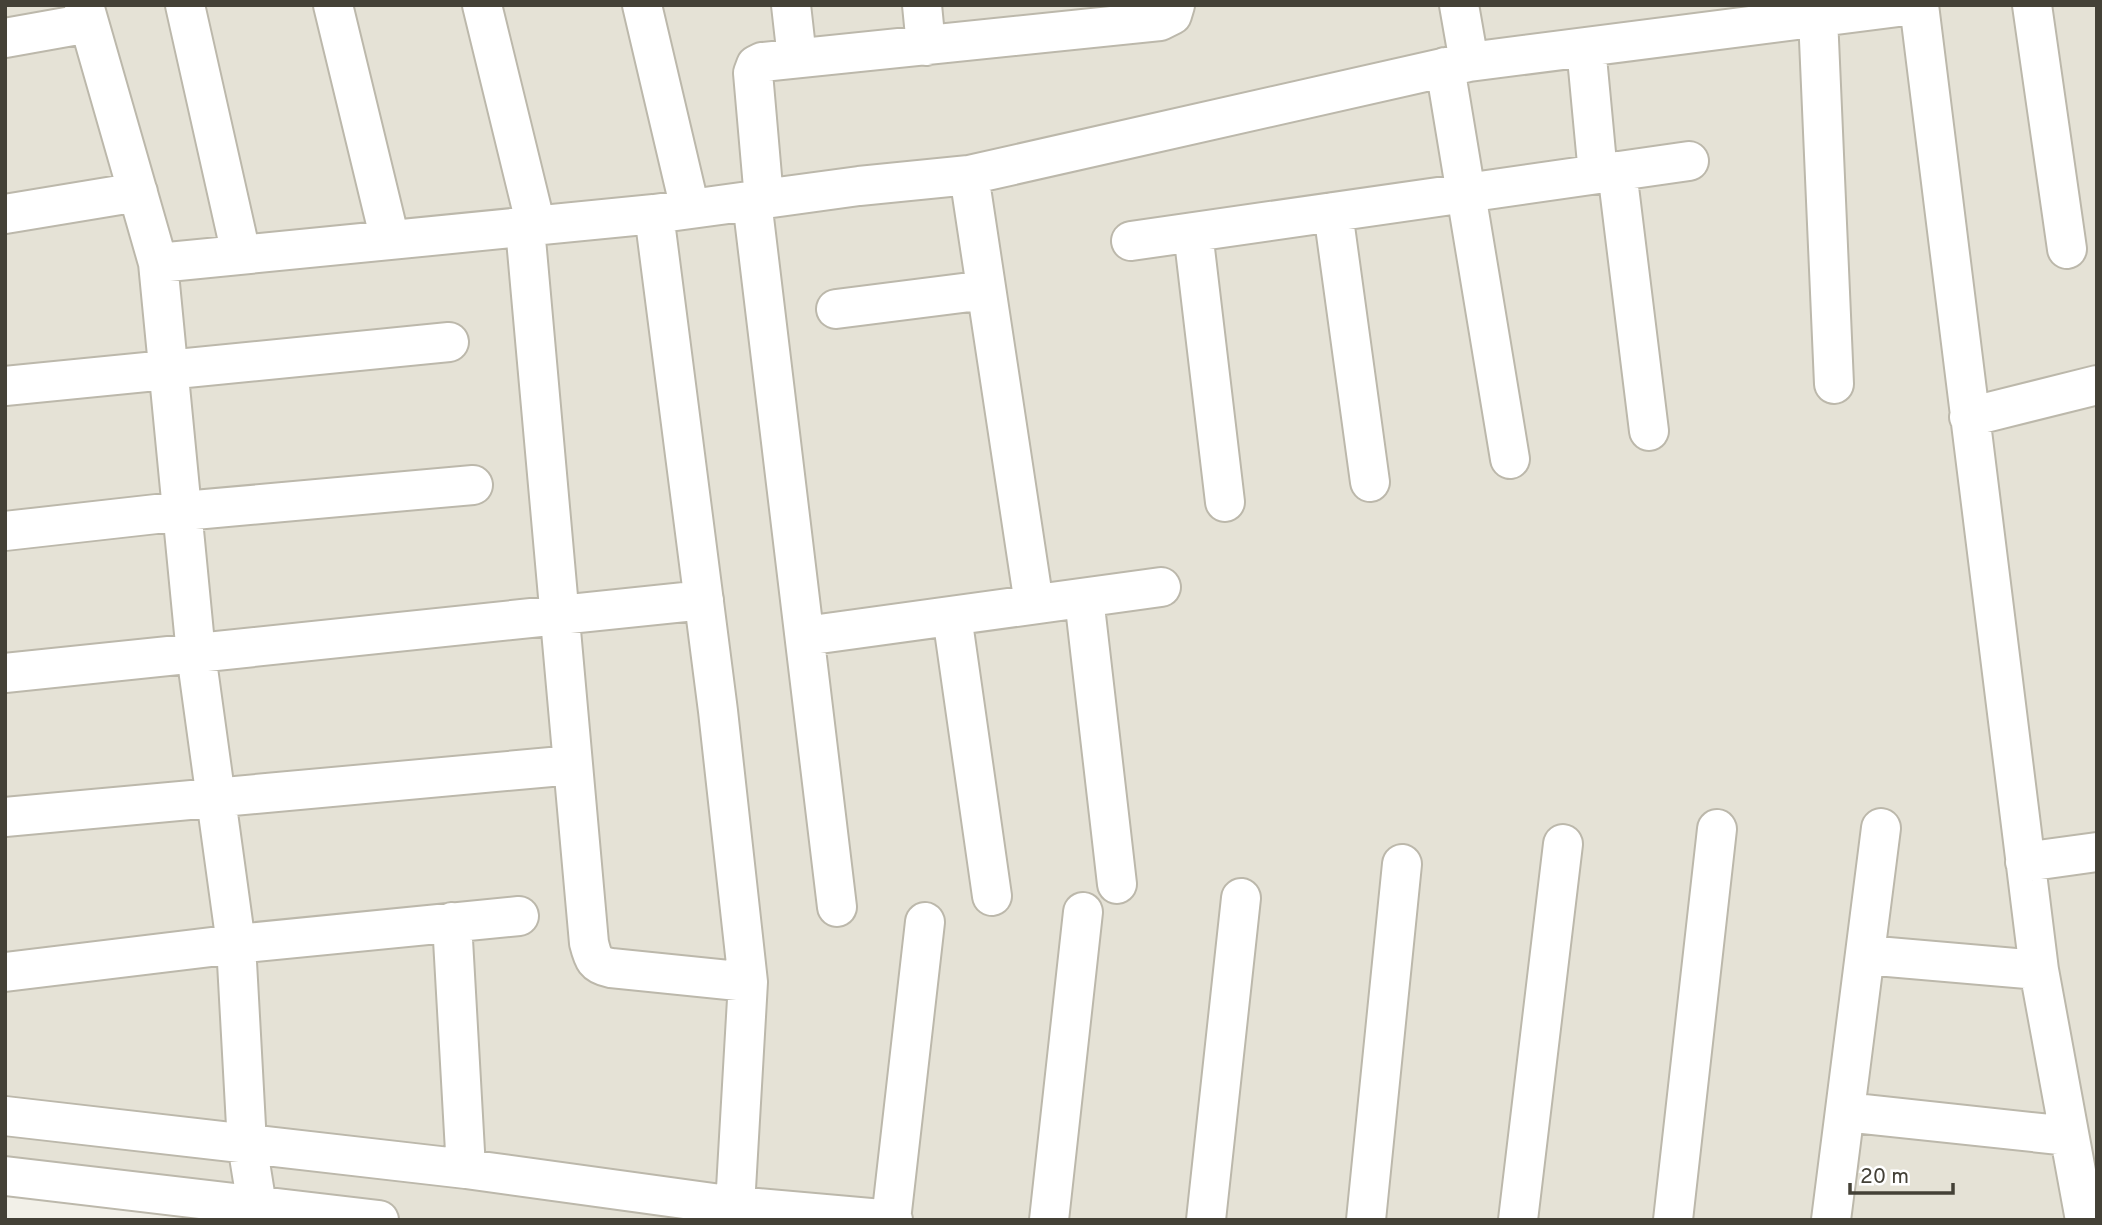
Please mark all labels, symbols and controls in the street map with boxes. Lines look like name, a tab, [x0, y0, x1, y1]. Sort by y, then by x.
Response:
scale bar	[1850, 1152, 1953, 1196]
text: 20 m	[1860, 1164, 1909, 1191]

